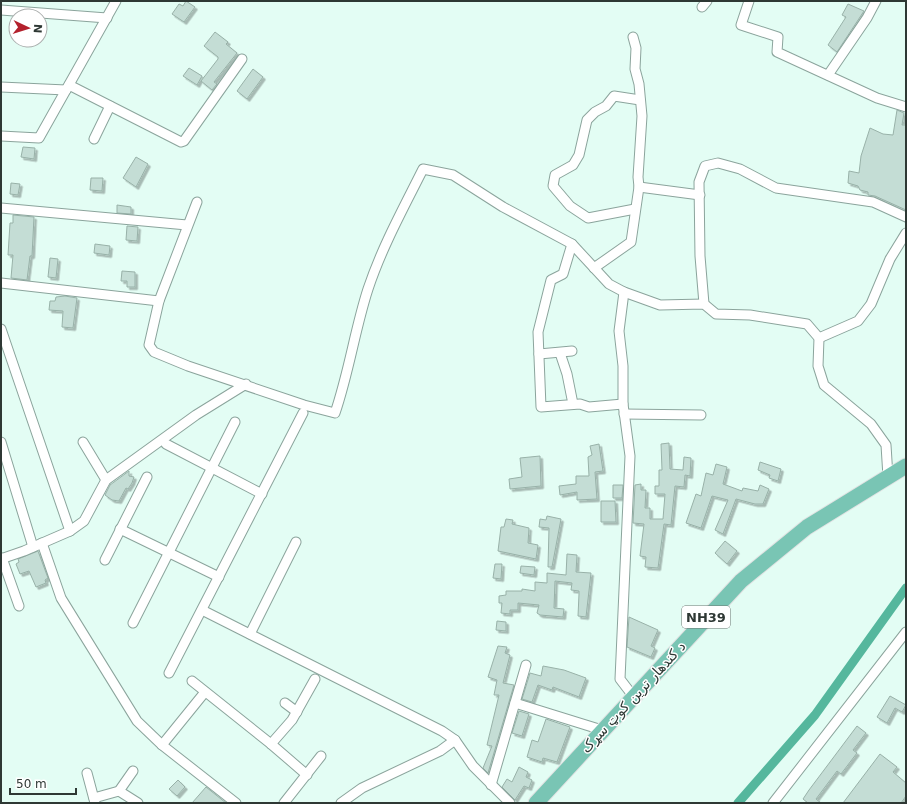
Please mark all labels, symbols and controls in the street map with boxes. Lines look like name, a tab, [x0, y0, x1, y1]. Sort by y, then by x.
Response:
north arrow	[8, 8, 48, 48]
text: N	[31, 24, 44, 34]
road number: NH39	[682, 606, 730, 628]
street label: د کندهار ترين کوټ سړک	[577, 638, 689, 756]
scale bar	[10, 770, 76, 796]
text: 50 m	[16, 777, 47, 791]

